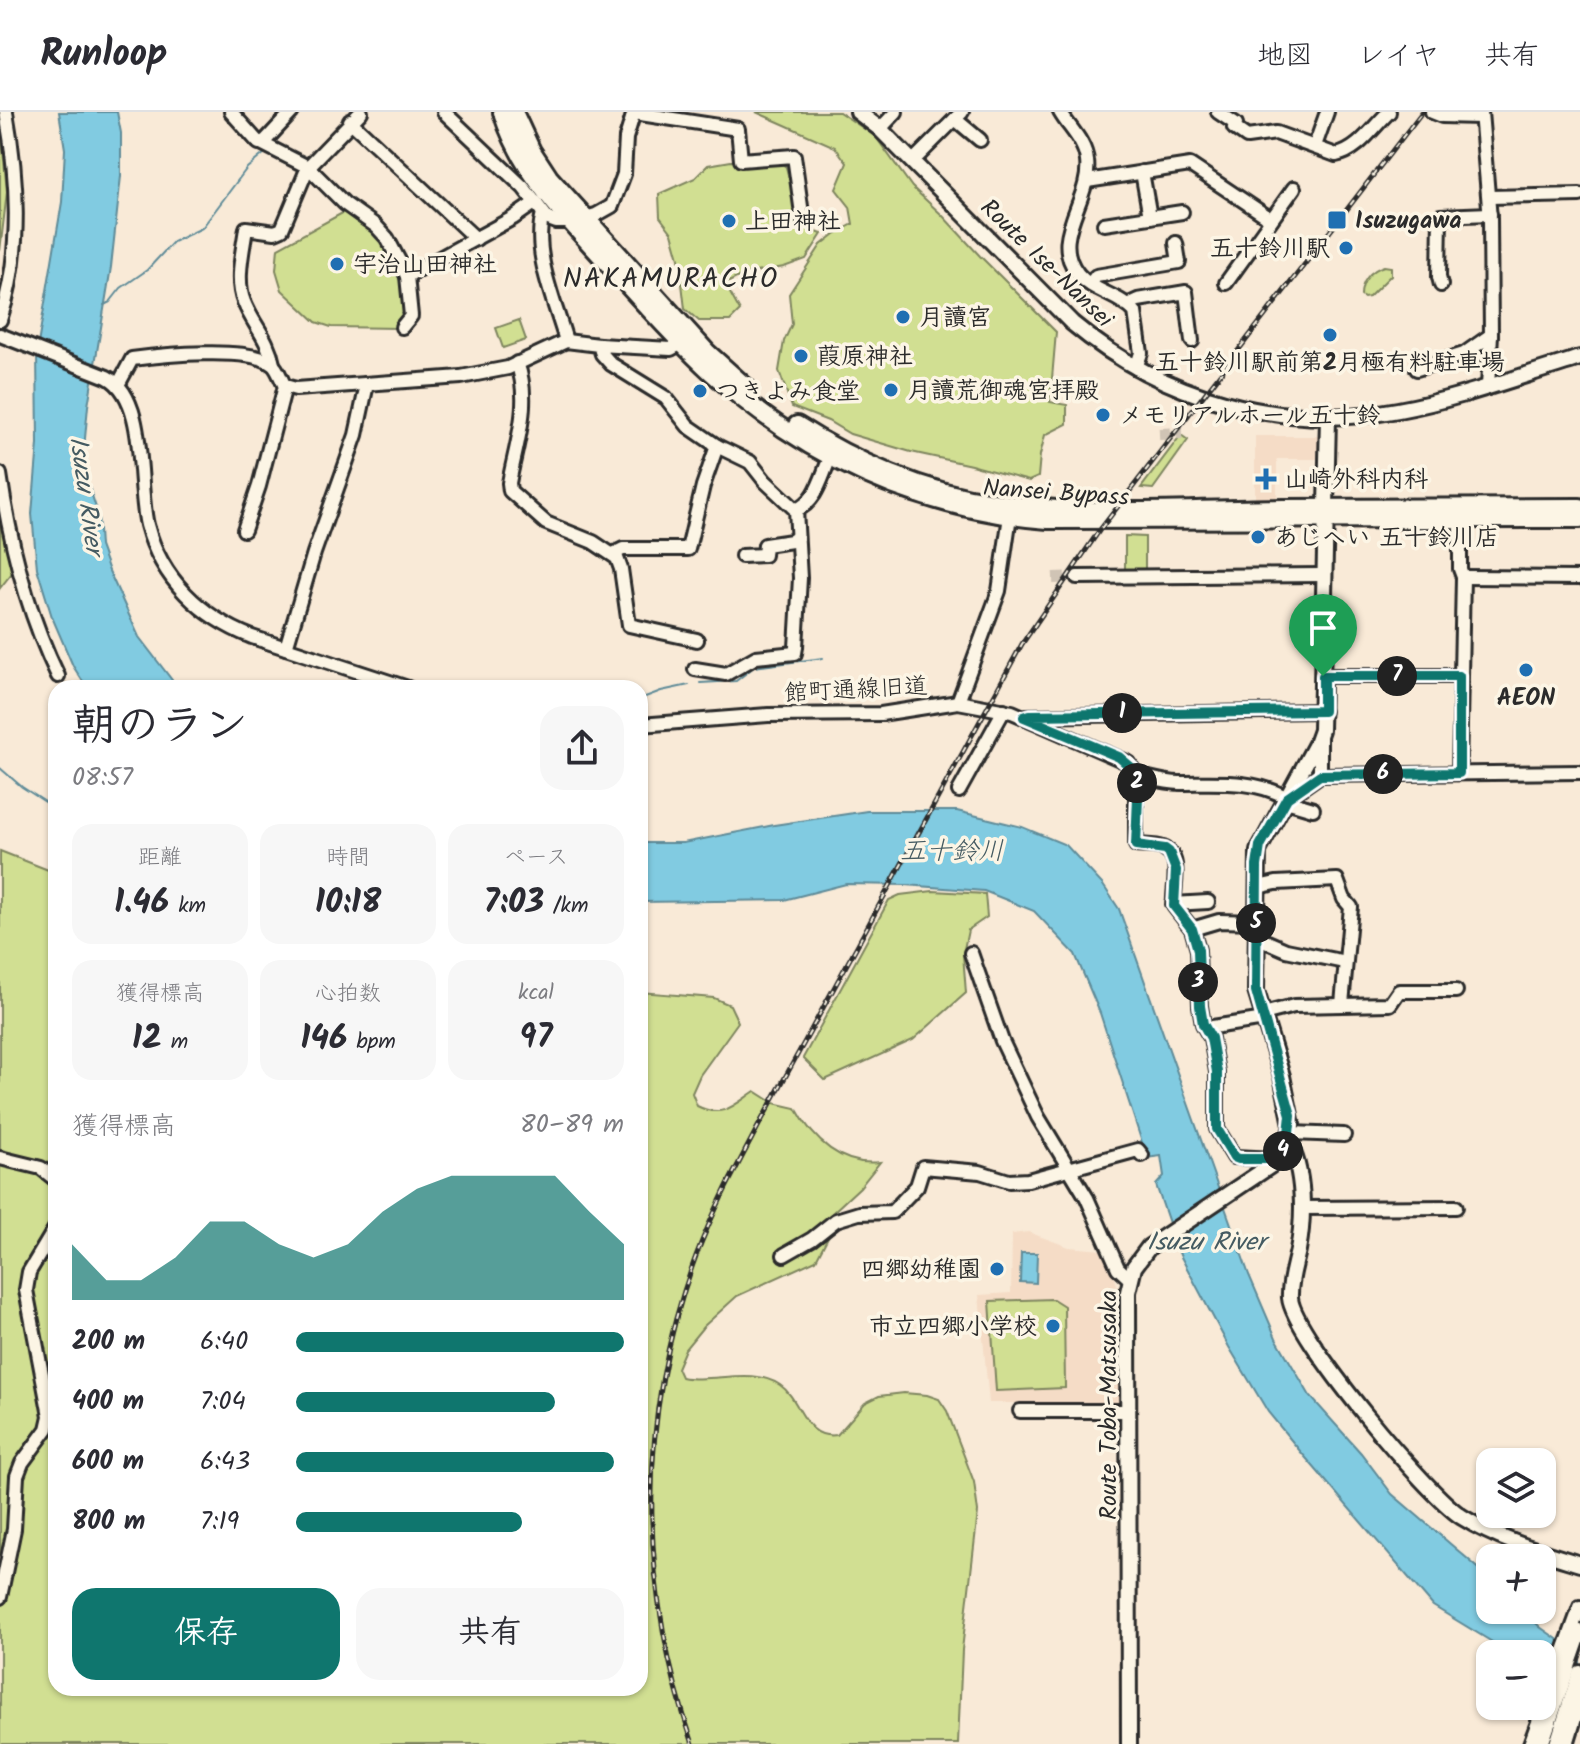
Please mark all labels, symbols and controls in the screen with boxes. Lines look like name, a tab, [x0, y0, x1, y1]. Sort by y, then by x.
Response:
text: Runloop	[40, 25, 168, 85]
text: 地図	[1257, 34, 1313, 79]
text: レイヤ	[1357, 34, 1440, 79]
text: 共有	[1484, 34, 1540, 79]
street label: Route Ise-Nansei	[970, 190, 1123, 339]
place label: Isuzugawa	[1355, 202, 1462, 241]
place label: 上田神社	[745, 203, 841, 242]
marker: Isuzugawa	[1326, 209, 1348, 231]
marker: 上田神社	[720, 212, 738, 230]
place label: 五十鈴川駅	[1210, 230, 1330, 269]
marker: 五十鈴川駅	[1337, 239, 1355, 257]
place label: 宇治山田神社	[353, 246, 497, 285]
marker: 宇治山田神社	[328, 255, 346, 273]
district label: NAKAMURACHO	[563, 257, 779, 302]
place label: 月讀宮	[919, 299, 991, 338]
marker: 月讀宮	[894, 308, 912, 326]
marker: 五十鈴川駅前第2月極有料駐車場	[1321, 326, 1339, 344]
place label: 葭原神社	[817, 338, 913, 377]
place label: 五十鈴川駅前第2月極有料駐車場	[1155, 344, 1505, 383]
marker: 葭原神社	[792, 347, 810, 365]
place label: 月讀荒御魂宮拝殿	[907, 372, 1099, 411]
place label: つきよみ食堂	[716, 373, 860, 412]
marker: 月讀荒御魂宮拝殿	[882, 381, 900, 399]
marker: つきよみ食堂	[691, 382, 709, 400]
place label: メモリアルホール五十鈴	[1119, 397, 1381, 436]
marker: メモリアルホール五十鈴	[1094, 406, 1112, 424]
water label: Isuzu River	[56, 434, 115, 562]
place label: 山崎外科内科	[1284, 461, 1428, 500]
marker: 山崎外科内科	[1255, 468, 1277, 490]
street label: Nansei Bypass	[982, 469, 1130, 518]
place label: あじへい 五十鈴川店	[1274, 519, 1499, 558]
marker: あじへい 五十鈴川店	[1249, 528, 1267, 546]
pin	[1289, 594, 1357, 676]
icon: arrive	[1301, 606, 1345, 650]
pin: 7	[1377, 656, 1417, 696]
text: 7	[1392, 658, 1402, 693]
marker: AEON	[1517, 661, 1535, 679]
street label: 館町通線旧道	[783, 667, 929, 714]
place label: AEON	[1497, 679, 1555, 718]
text: 朝のラン	[72, 692, 248, 762]
pin: 1	[1102, 693, 1142, 733]
text: 1	[1119, 695, 1125, 730]
button: share	[540, 706, 624, 790]
pin: 6	[1363, 754, 1403, 794]
text: 6	[1377, 756, 1389, 791]
text: 08:57	[72, 757, 133, 799]
pin: 2	[1117, 763, 1157, 803]
text: 2	[1131, 765, 1143, 800]
water label: 五十鈴川	[900, 831, 1004, 873]
text: 距離	[138, 841, 182, 876]
text: 時間	[326, 841, 370, 876]
text: ペース	[504, 841, 568, 876]
text: 1.46	[114, 876, 169, 930]
text: 10:18	[315, 876, 381, 930]
text: 7:03	[484, 876, 544, 930]
text: km	[169, 889, 206, 924]
text: /km	[544, 889, 588, 924]
pin: 5	[1236, 903, 1276, 943]
text: 5	[1250, 905, 1262, 940]
pin: 3	[1178, 962, 1218, 1002]
text: 3	[1192, 964, 1204, 999]
text: kcal	[518, 976, 554, 1011]
text: 獲得標高	[116, 977, 204, 1012]
text: 心拍数	[315, 977, 381, 1012]
text: 97	[519, 1011, 553, 1065]
text: 12	[132, 1012, 162, 1066]
text: 146	[300, 1012, 347, 1066]
text: m	[162, 1025, 188, 1060]
text: bpm	[347, 1025, 396, 1060]
text: 80–89 m	[520, 1104, 624, 1146]
text: 獲得標高	[72, 1106, 176, 1148]
pin: 4	[1263, 1131, 1303, 1171]
text: 4	[1277, 1133, 1289, 1168]
water label: Isuzu River	[1147, 1222, 1271, 1264]
place label: 四郷幼稚園	[861, 1251, 981, 1290]
marker: 四郷幼稚園	[988, 1260, 1006, 1278]
street label: Route Toba-Matsusaka	[1090, 1290, 1129, 1520]
place label: 市立四郷小学校	[869, 1308, 1037, 1347]
marker: 市立四郷小学校	[1044, 1317, 1062, 1335]
text: 200 m	[72, 1321, 145, 1363]
text: 6:40	[200, 1321, 248, 1363]
text: 400 m	[72, 1381, 144, 1423]
text: 7:04	[200, 1381, 246, 1423]
text: 600 m	[72, 1441, 144, 1483]
text: 6:43	[200, 1441, 250, 1483]
map controls	[1476, 1448, 1556, 1720]
button: layers	[1476, 1448, 1556, 1528]
text: 800 m	[72, 1501, 145, 1543]
text: 7:19	[200, 1501, 239, 1543]
button: +	[1476, 1544, 1556, 1624]
button: 保存	[72, 1588, 340, 1680]
button: 共有	[356, 1588, 624, 1680]
button: −	[1476, 1640, 1556, 1720]

